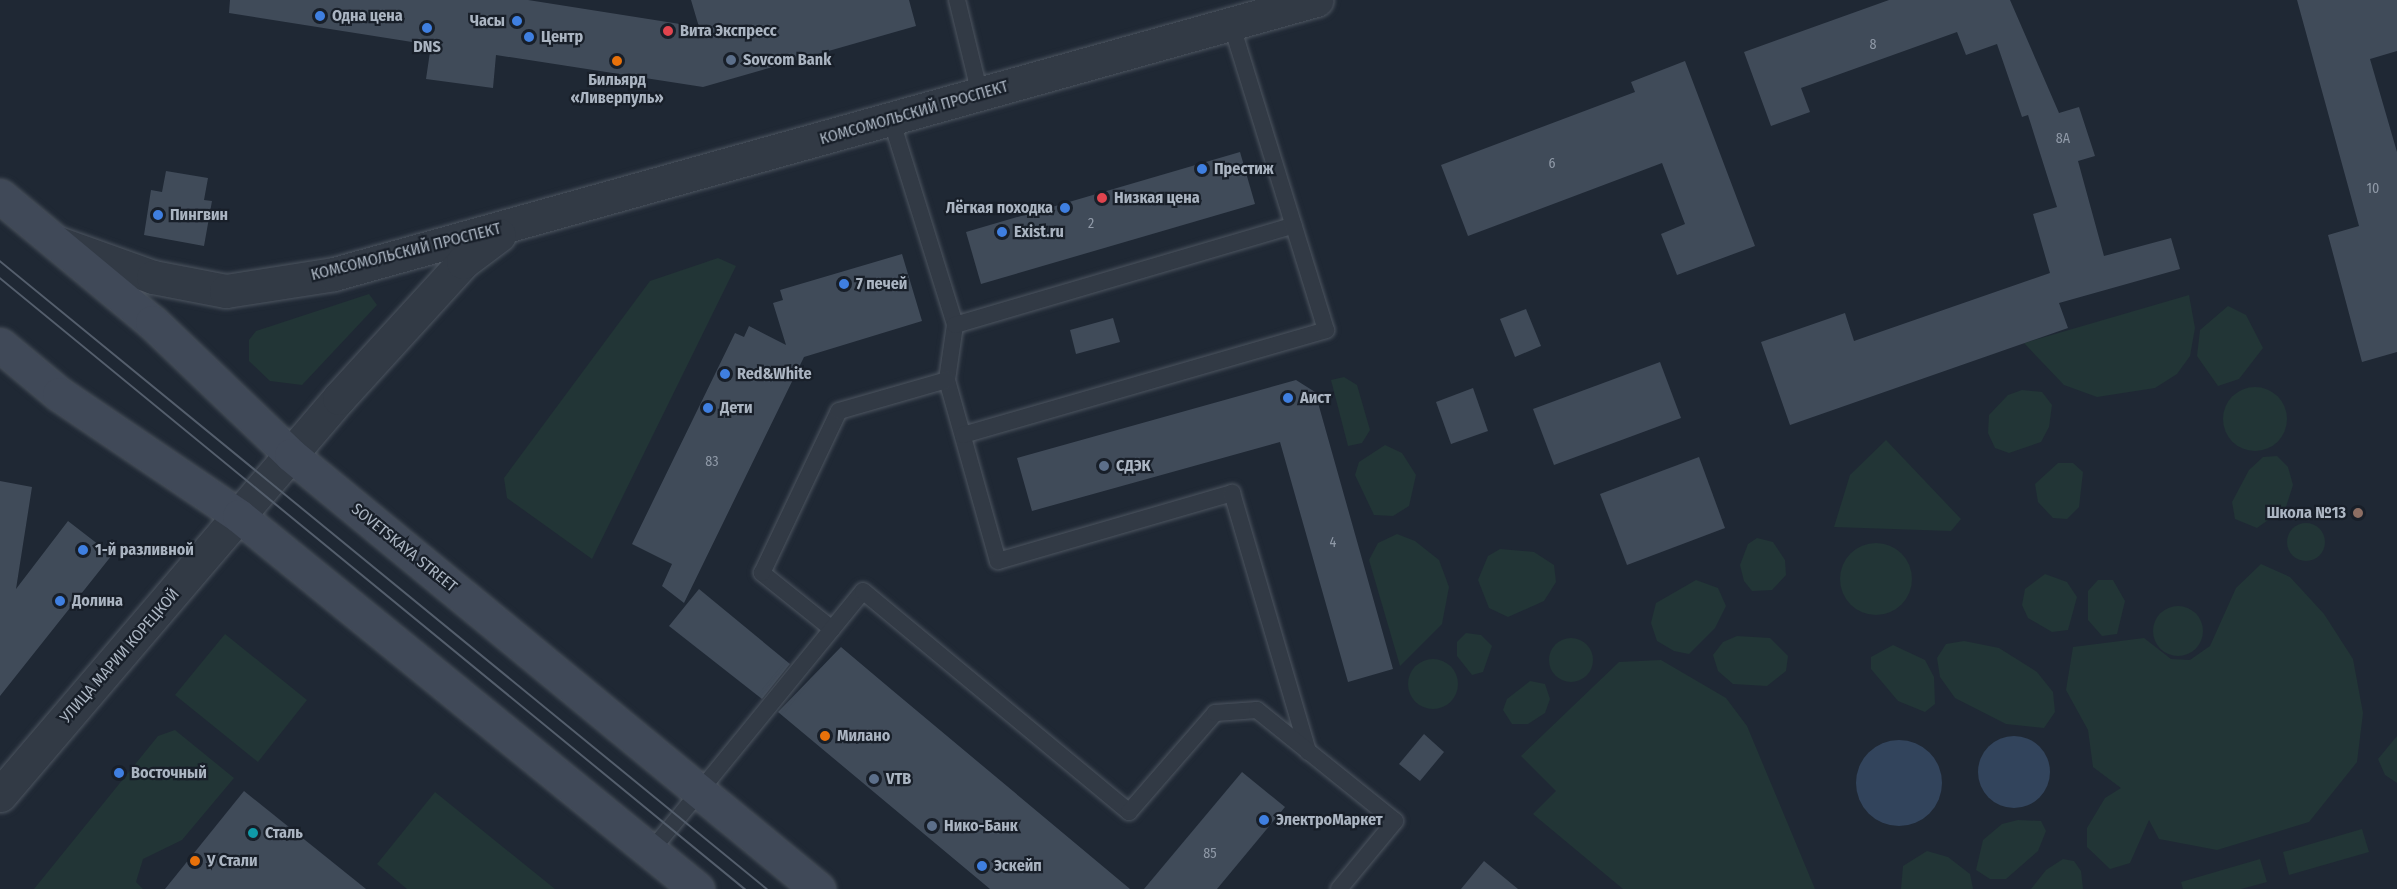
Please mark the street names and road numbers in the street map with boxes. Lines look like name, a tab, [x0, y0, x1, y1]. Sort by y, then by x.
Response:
street label: КОМСОМОЛЬСКИЙ ПРОСПЕКТ	[818, 77, 1010, 149]
street label: КОМСОМОЛЬСКИЙ ПРОСПЕКТ	[309, 219, 503, 285]
street label: SOVETSKAYA STREET	[347, 500, 461, 596]
street label: УЛИЦА МАРИИ КОРЕЦКОЙ	[56, 585, 184, 727]

